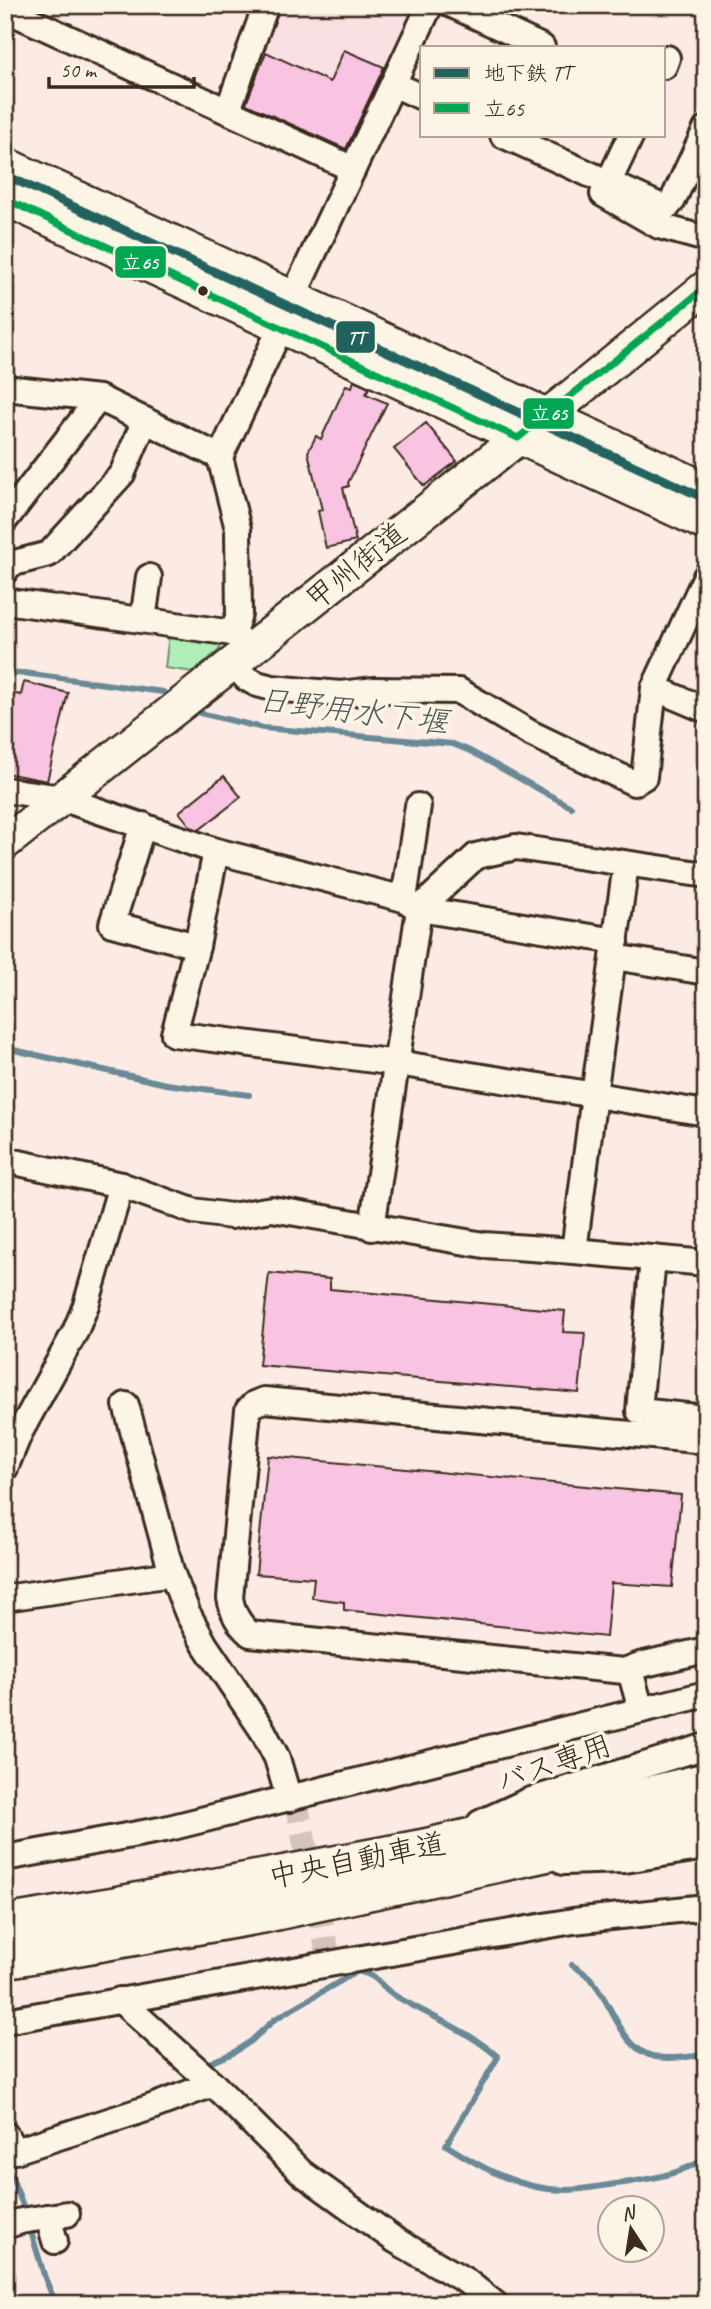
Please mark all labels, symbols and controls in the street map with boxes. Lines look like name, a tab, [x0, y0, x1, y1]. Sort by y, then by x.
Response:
scale bar	[49, 46, 194, 90]
legend	[420, 46, 666, 136]
text: 50 m	[60, 57, 98, 83]
text: 地下鉄 TT	[484, 60, 576, 86]
text: 立65	[484, 96, 525, 122]
line badge: 立65	[114, 245, 167, 279]
text: 立65	[122, 251, 160, 275]
unlabelled marker	[196, 284, 210, 298]
line badge: TT	[335, 320, 376, 354]
text: TT	[347, 326, 370, 350]
line badge: 立65	[522, 397, 575, 430]
text: 立65	[531, 402, 569, 426]
street label: 甲州街道	[297, 513, 415, 619]
water label: 日野用水下堰	[255, 679, 454, 743]
street label: バス専用	[491, 1726, 617, 1800]
street label: 中央自動車道	[265, 1824, 449, 1896]
north arrow	[596, 2194, 666, 2264]
text: N	[619, 2200, 639, 2226]

